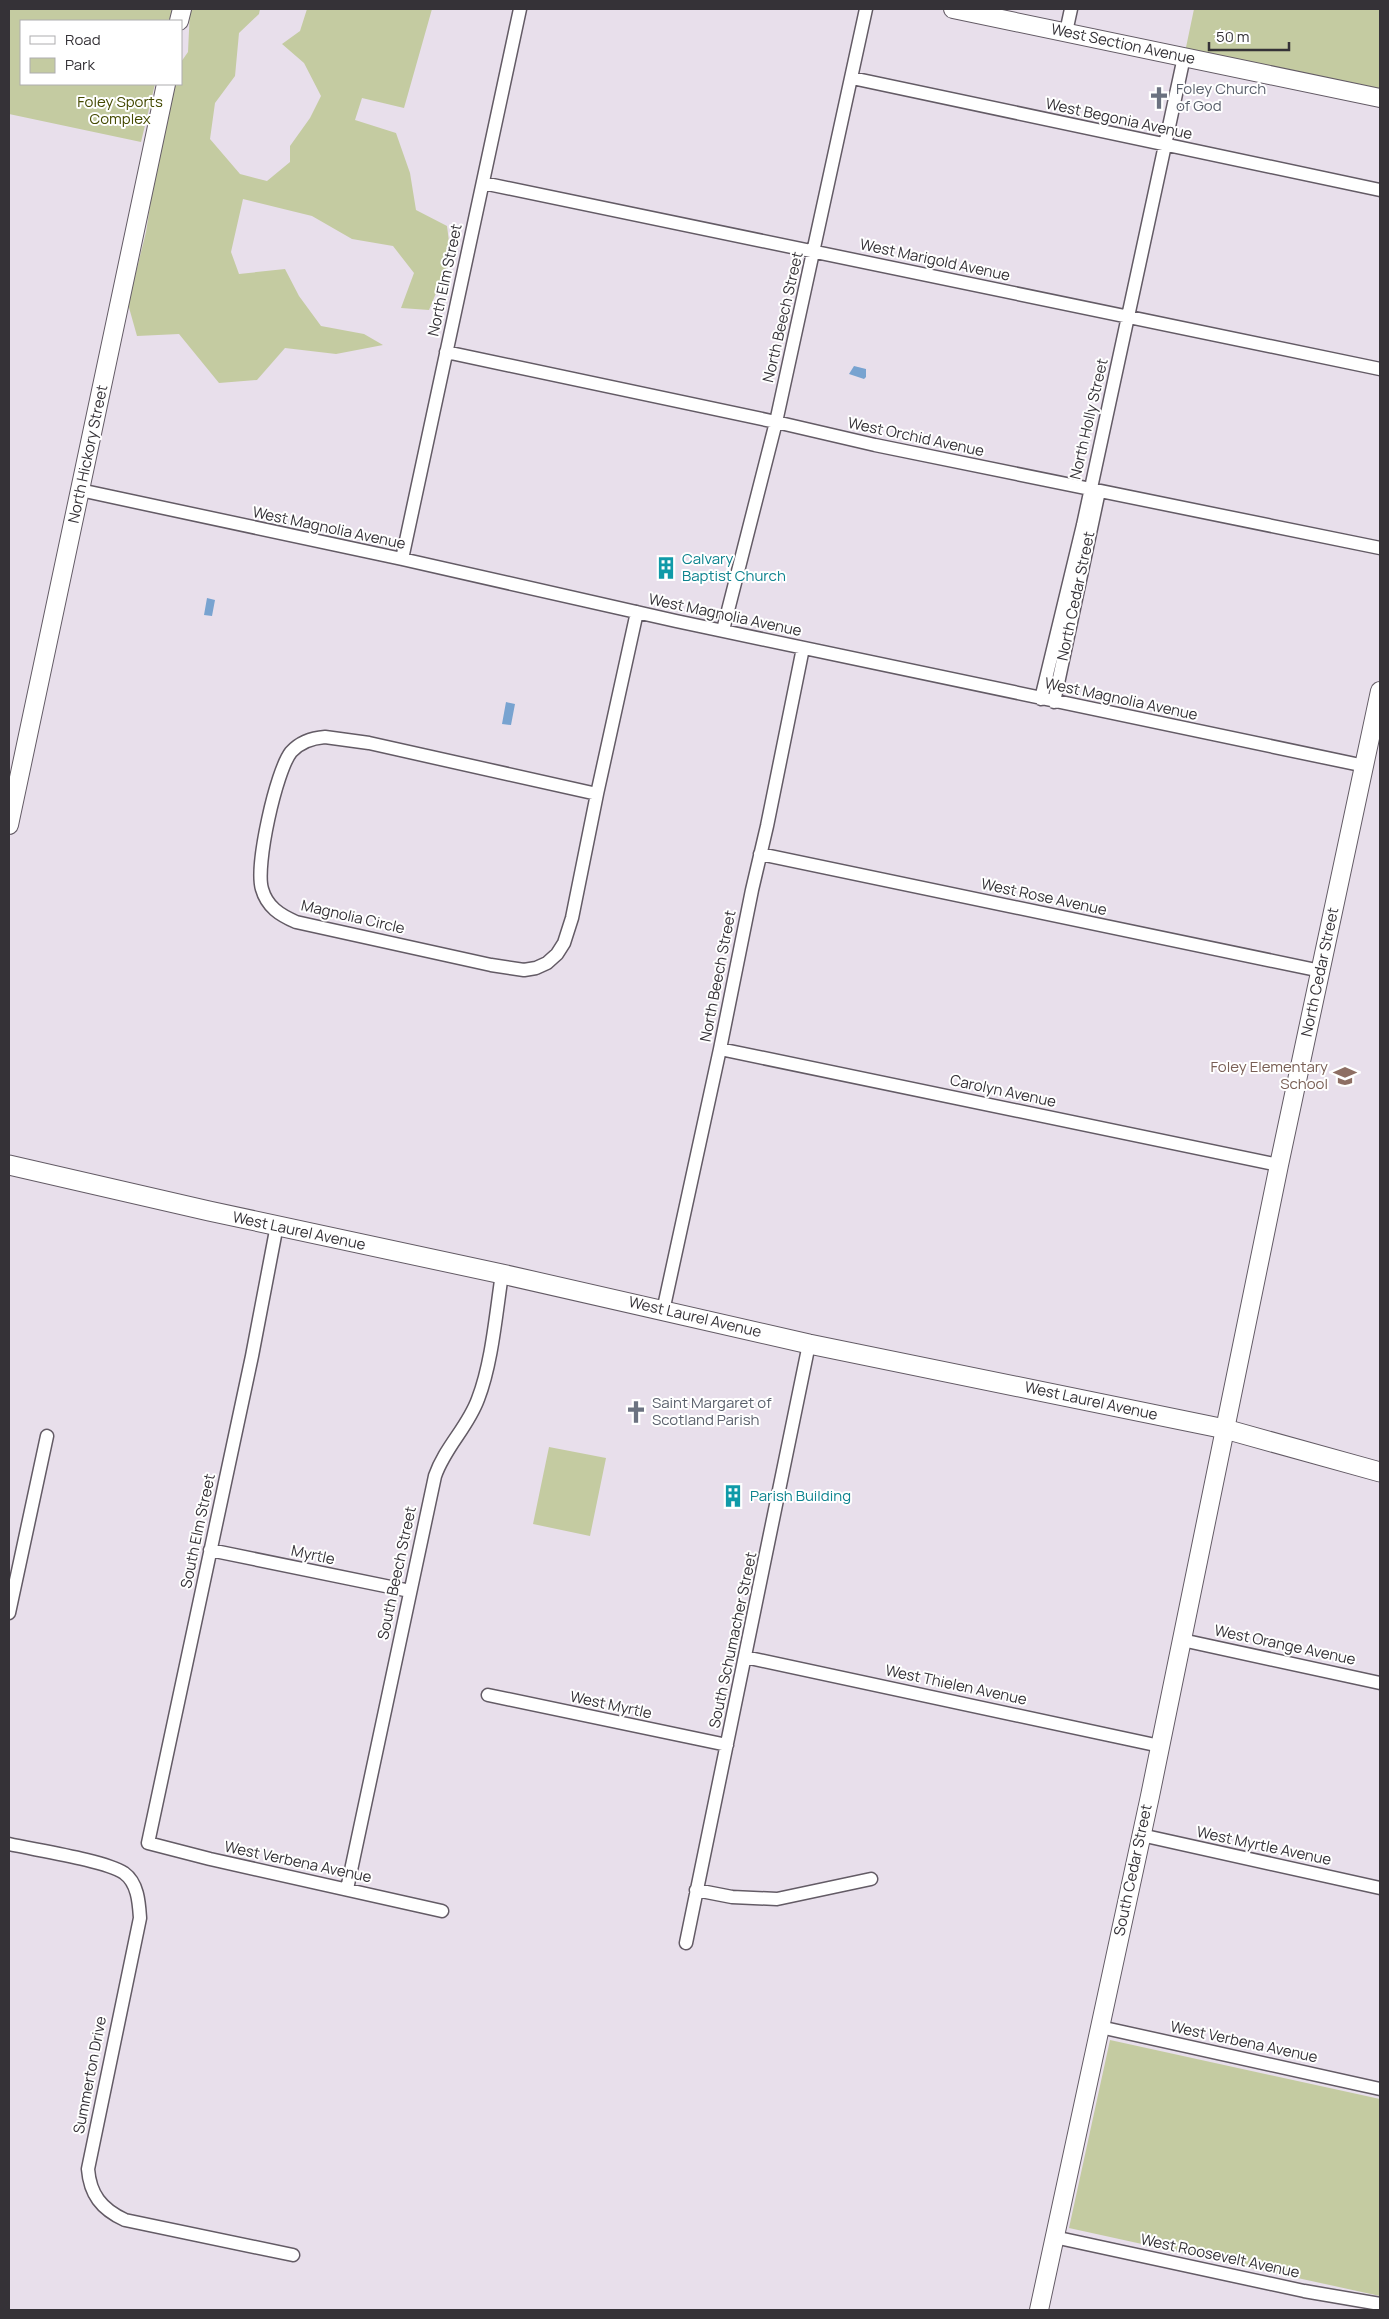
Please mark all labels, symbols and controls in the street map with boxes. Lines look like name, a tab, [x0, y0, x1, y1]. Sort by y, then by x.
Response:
street label: West Section Avenue	[1049, 18, 1197, 69]
legend	[20, 20, 182, 85]
scale bar	[1209, 20, 1289, 52]
text: 50 m	[1216, 26, 1250, 47]
text: Road	[65, 29, 101, 50]
text: Park	[65, 54, 95, 75]
place label: Foley Church of God	[1176, 78, 1266, 116]
church icon: Foley Church of God	[1146, 85, 1172, 111]
park label: Foley Sports Complex	[77, 91, 163, 129]
street label: West Begonia Avenue	[1044, 93, 1195, 144]
street label: North Elm Street	[422, 222, 467, 338]
street label: West Marigold Avenue	[858, 233, 1012, 286]
street label: North Beech Street	[757, 250, 808, 384]
street label: North Holly Street	[1064, 356, 1113, 481]
street label: North Hickory Street	[63, 383, 112, 525]
street label: West Orchid Avenue	[846, 412, 986, 461]
street label: West Magnolia Avenue	[251, 501, 408, 554]
street label: North Cedar Street	[1052, 529, 1099, 662]
place label: Calvary Baptist Church	[682, 548, 786, 586]
building icon: Calvary Baptist Church	[653, 555, 679, 581]
street label: West Magnolia Avenue	[647, 588, 804, 641]
street label: West Magnolia Avenue	[1043, 672, 1200, 725]
street label: West Rose Avenue	[979, 873, 1109, 920]
street label: Magnolia Circle	[299, 894, 407, 939]
street label: North Cedar Street	[1296, 905, 1343, 1038]
street label: North Beech Street	[694, 908, 741, 1043]
place label: Foley Elementary School	[1210, 1056, 1328, 1094]
school or university icon: Foley Elementary School	[1332, 1063, 1358, 1089]
street label: Carolyn Avenue	[948, 1069, 1058, 1112]
street label: West Laurel Avenue	[231, 1206, 368, 1255]
street label: West Laurel Avenue	[627, 1291, 764, 1342]
street label: West Laurel Avenue	[1023, 1376, 1160, 1425]
place label: Saint Margaret of Scotland Parish	[652, 1392, 772, 1430]
church icon: Saint Margaret of Scotland Parish	[623, 1399, 649, 1425]
street label: South Elm Street	[175, 1472, 220, 1590]
building icon: Parish Building	[720, 1483, 746, 1509]
place label: Parish Building	[750, 1485, 851, 1506]
street label: South Beech Street	[372, 1504, 421, 1642]
street label: Myrtle	[289, 1540, 337, 1569]
street label: South Schumacher Street	[704, 1550, 761, 1730]
street label: West Orange Avenue	[1213, 1619, 1358, 1670]
street label: West Thielen Avenue	[883, 1659, 1029, 1710]
street label: West Myrtle	[568, 1686, 654, 1723]
street label: South Cedar Street	[1108, 1802, 1157, 1938]
street label: West Myrtle Avenue	[1195, 1821, 1334, 1870]
street label: West Verbena Avenue	[222, 1836, 374, 1887]
street label: Summerton Drive	[68, 2014, 111, 2135]
street label: West Verbena Avenue	[1168, 2016, 1320, 2067]
street label: West Roosevelt Avenue	[1139, 2228, 1302, 2283]

